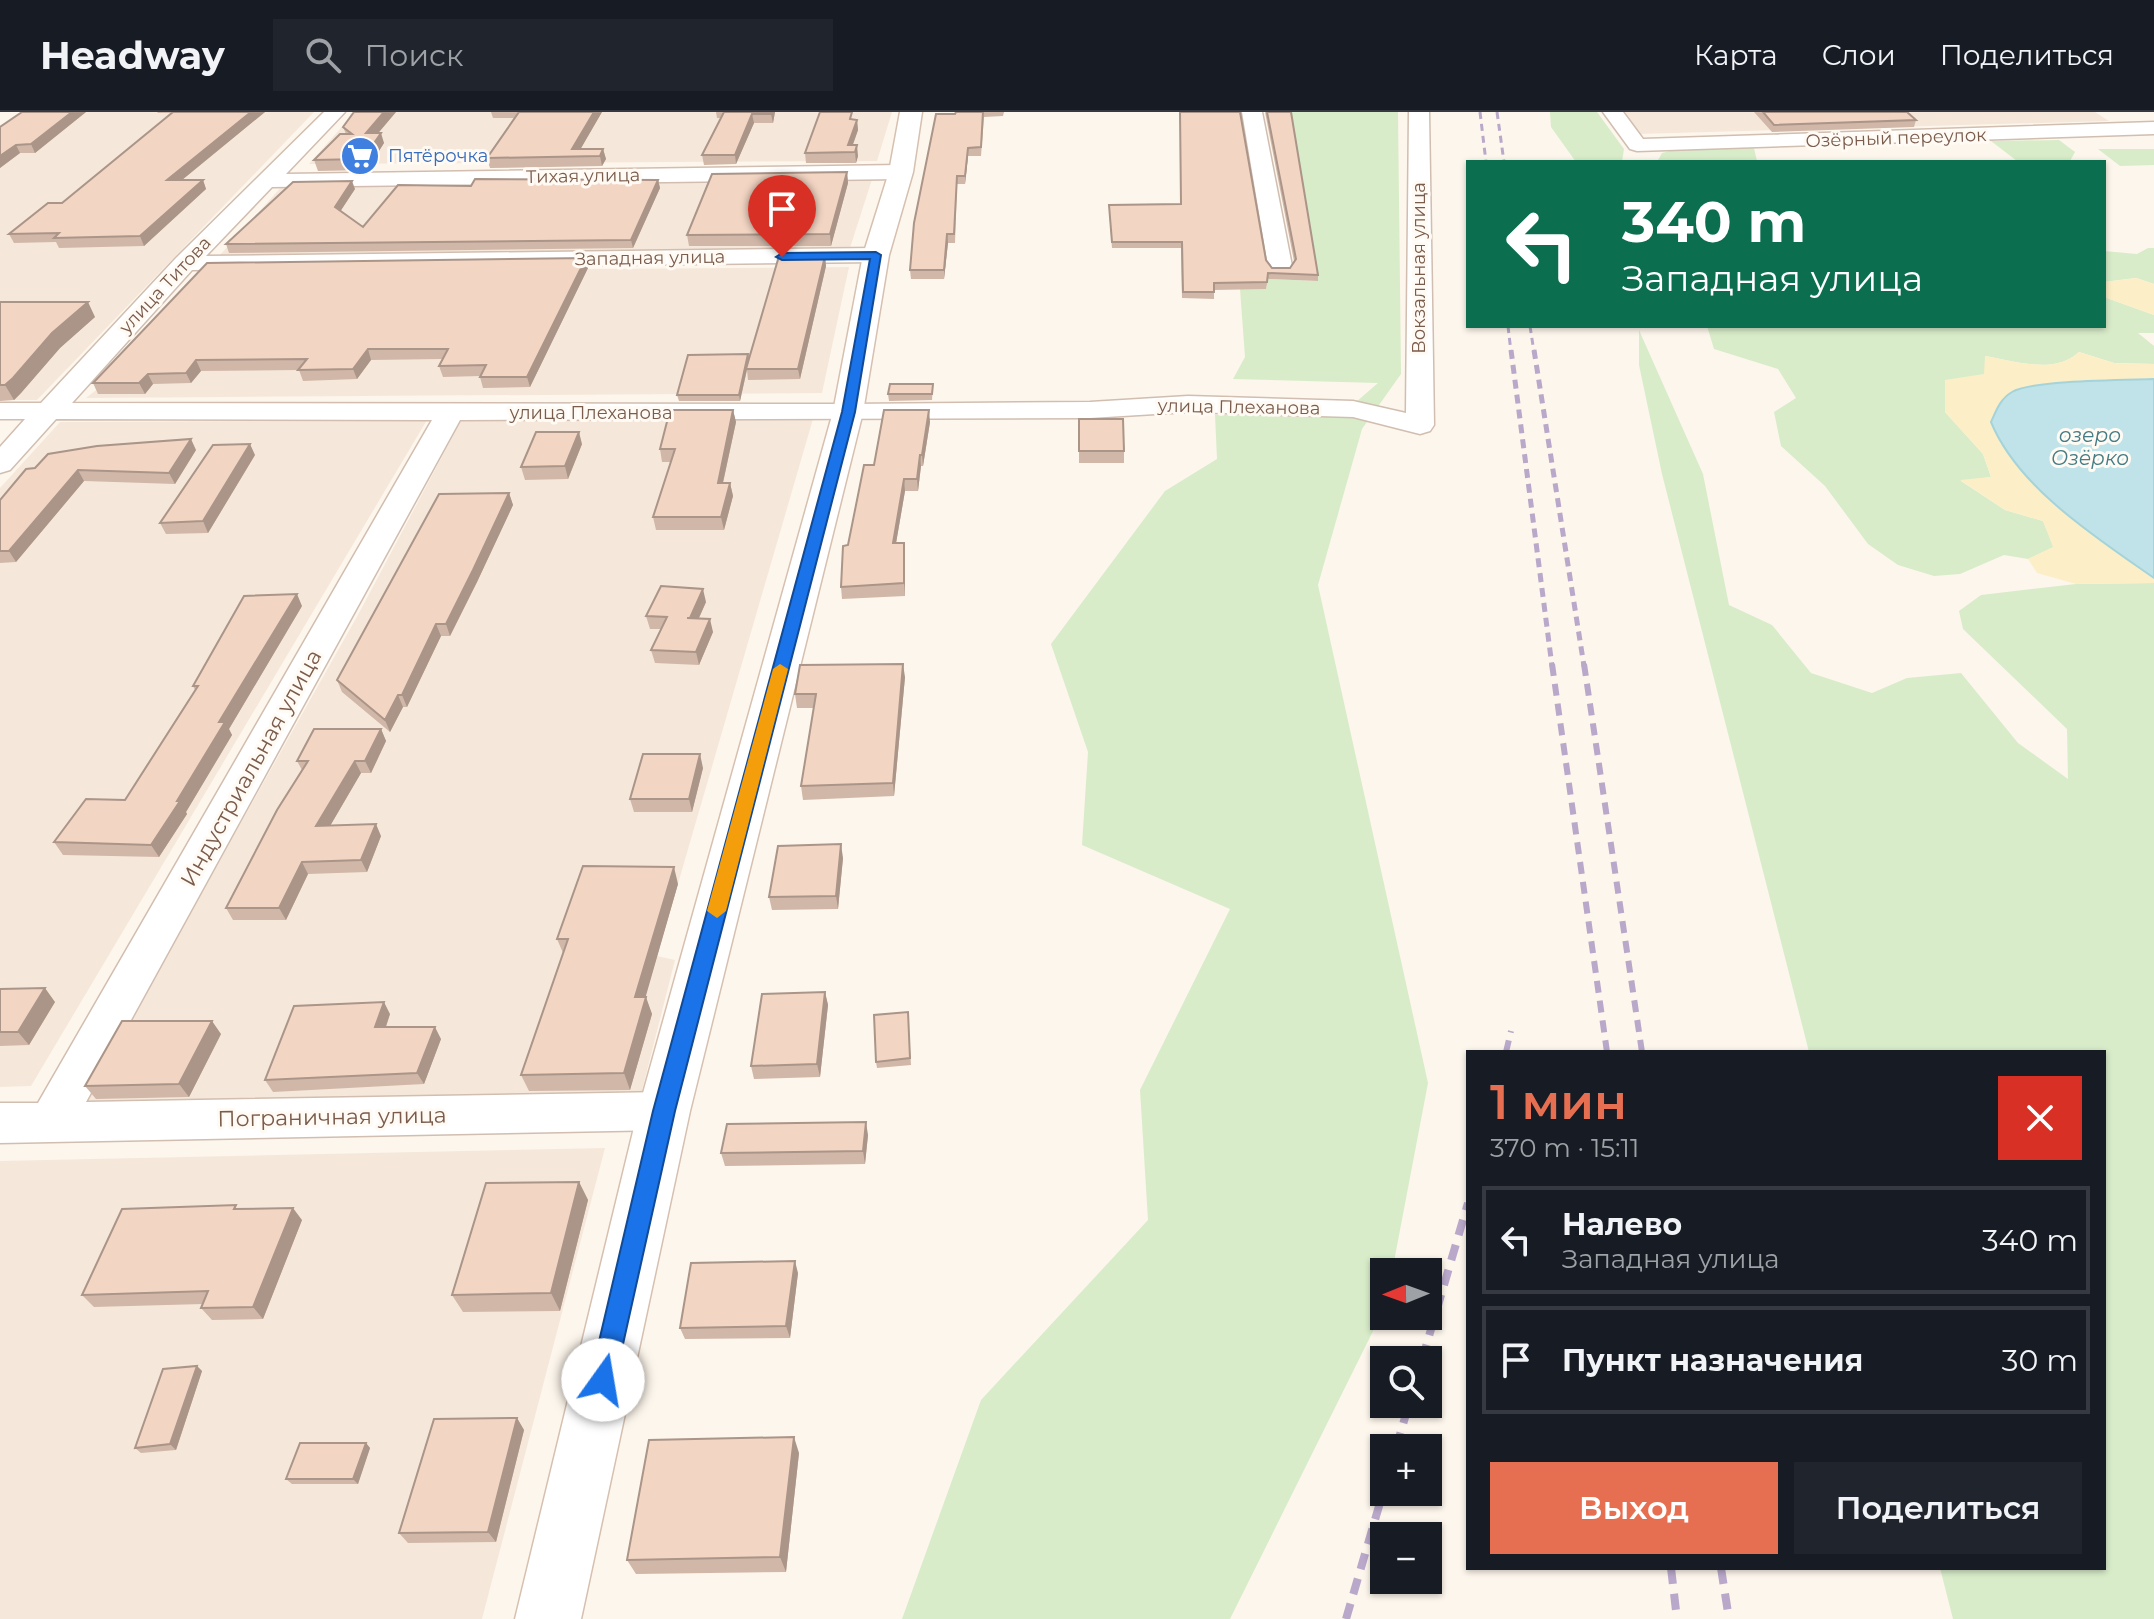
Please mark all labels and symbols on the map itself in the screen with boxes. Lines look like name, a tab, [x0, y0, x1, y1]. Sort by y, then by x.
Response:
street label: Озёрный переулок	[1805, 124, 1987, 152]
supermarket icon: Пятёрочка	[339, 135, 381, 177]
place label: Пятёрочка	[388, 145, 488, 167]
street label: Тихая улица	[526, 164, 640, 188]
pin	[748, 175, 816, 257]
street label: Вокзальная улица	[1408, 182, 1430, 354]
street label: улица Титова	[114, 232, 216, 339]
street label: Западная улица	[575, 246, 725, 270]
street label: улица Плеханова	[1156, 395, 1321, 419]
street label: улица Плеханова	[509, 402, 672, 424]
water label: озеро Озёрко	[2051, 423, 2129, 470]
street label: Индустриальная улица	[175, 645, 327, 891]
street label: Пограничная улица	[217, 1102, 447, 1132]
north arrow	[1370, 1258, 1442, 1330]
position arrow	[561, 1338, 645, 1422]

